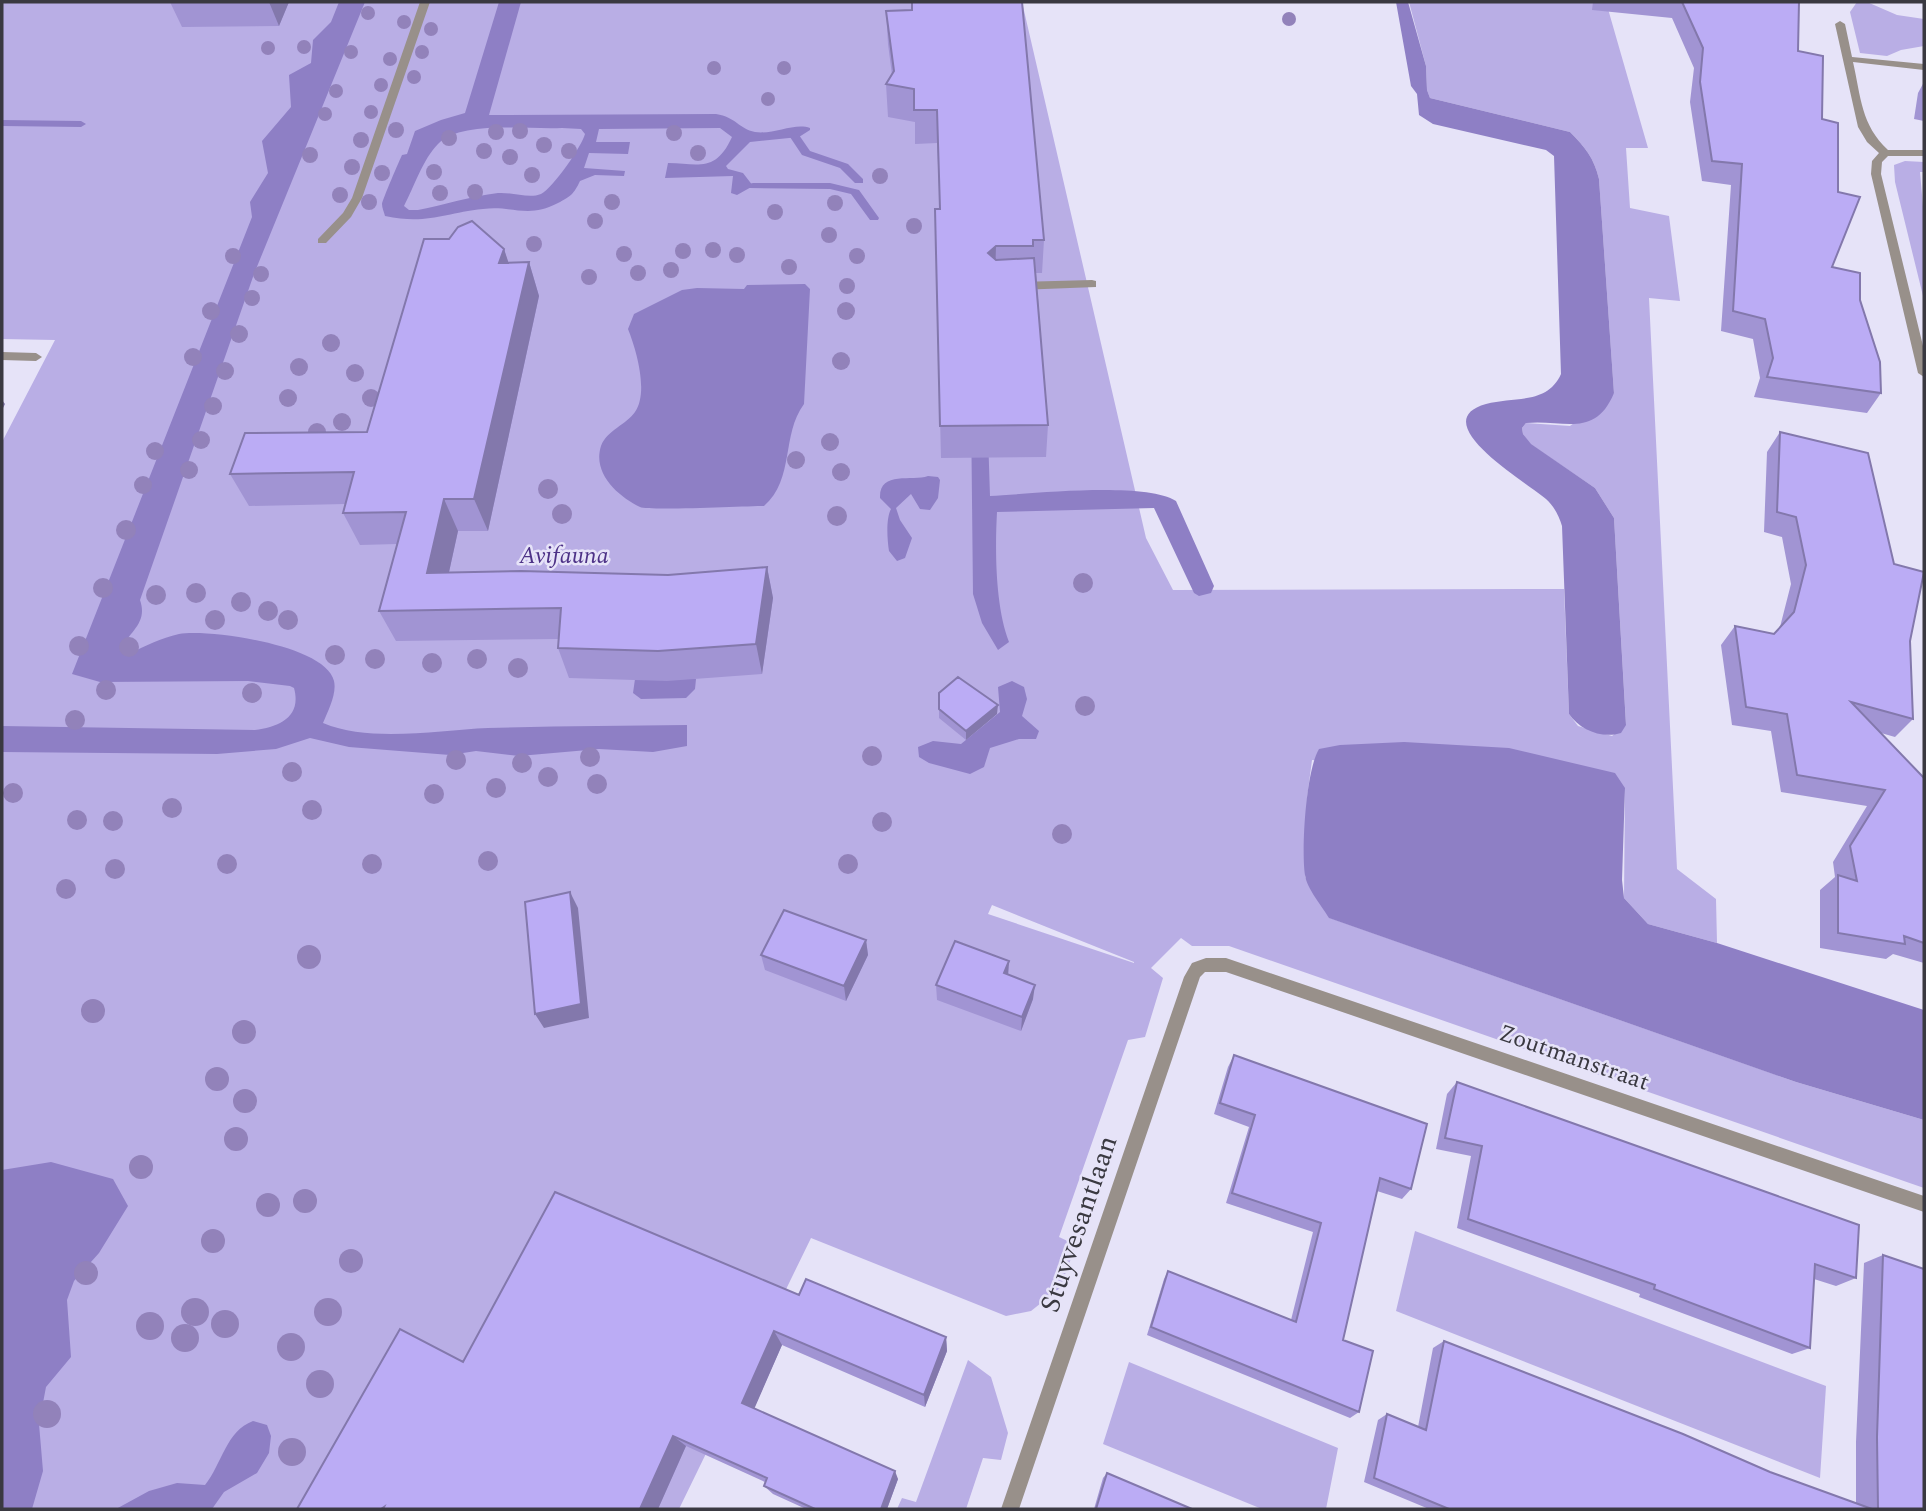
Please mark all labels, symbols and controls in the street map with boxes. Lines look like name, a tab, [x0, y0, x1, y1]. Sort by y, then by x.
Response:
park label: Avifauna	[518, 538, 609, 574]
street label: Zoutmanstraat	[1494, 1015, 1654, 1101]
street label: Stuyvesantlaan	[1029, 1129, 1129, 1319]

